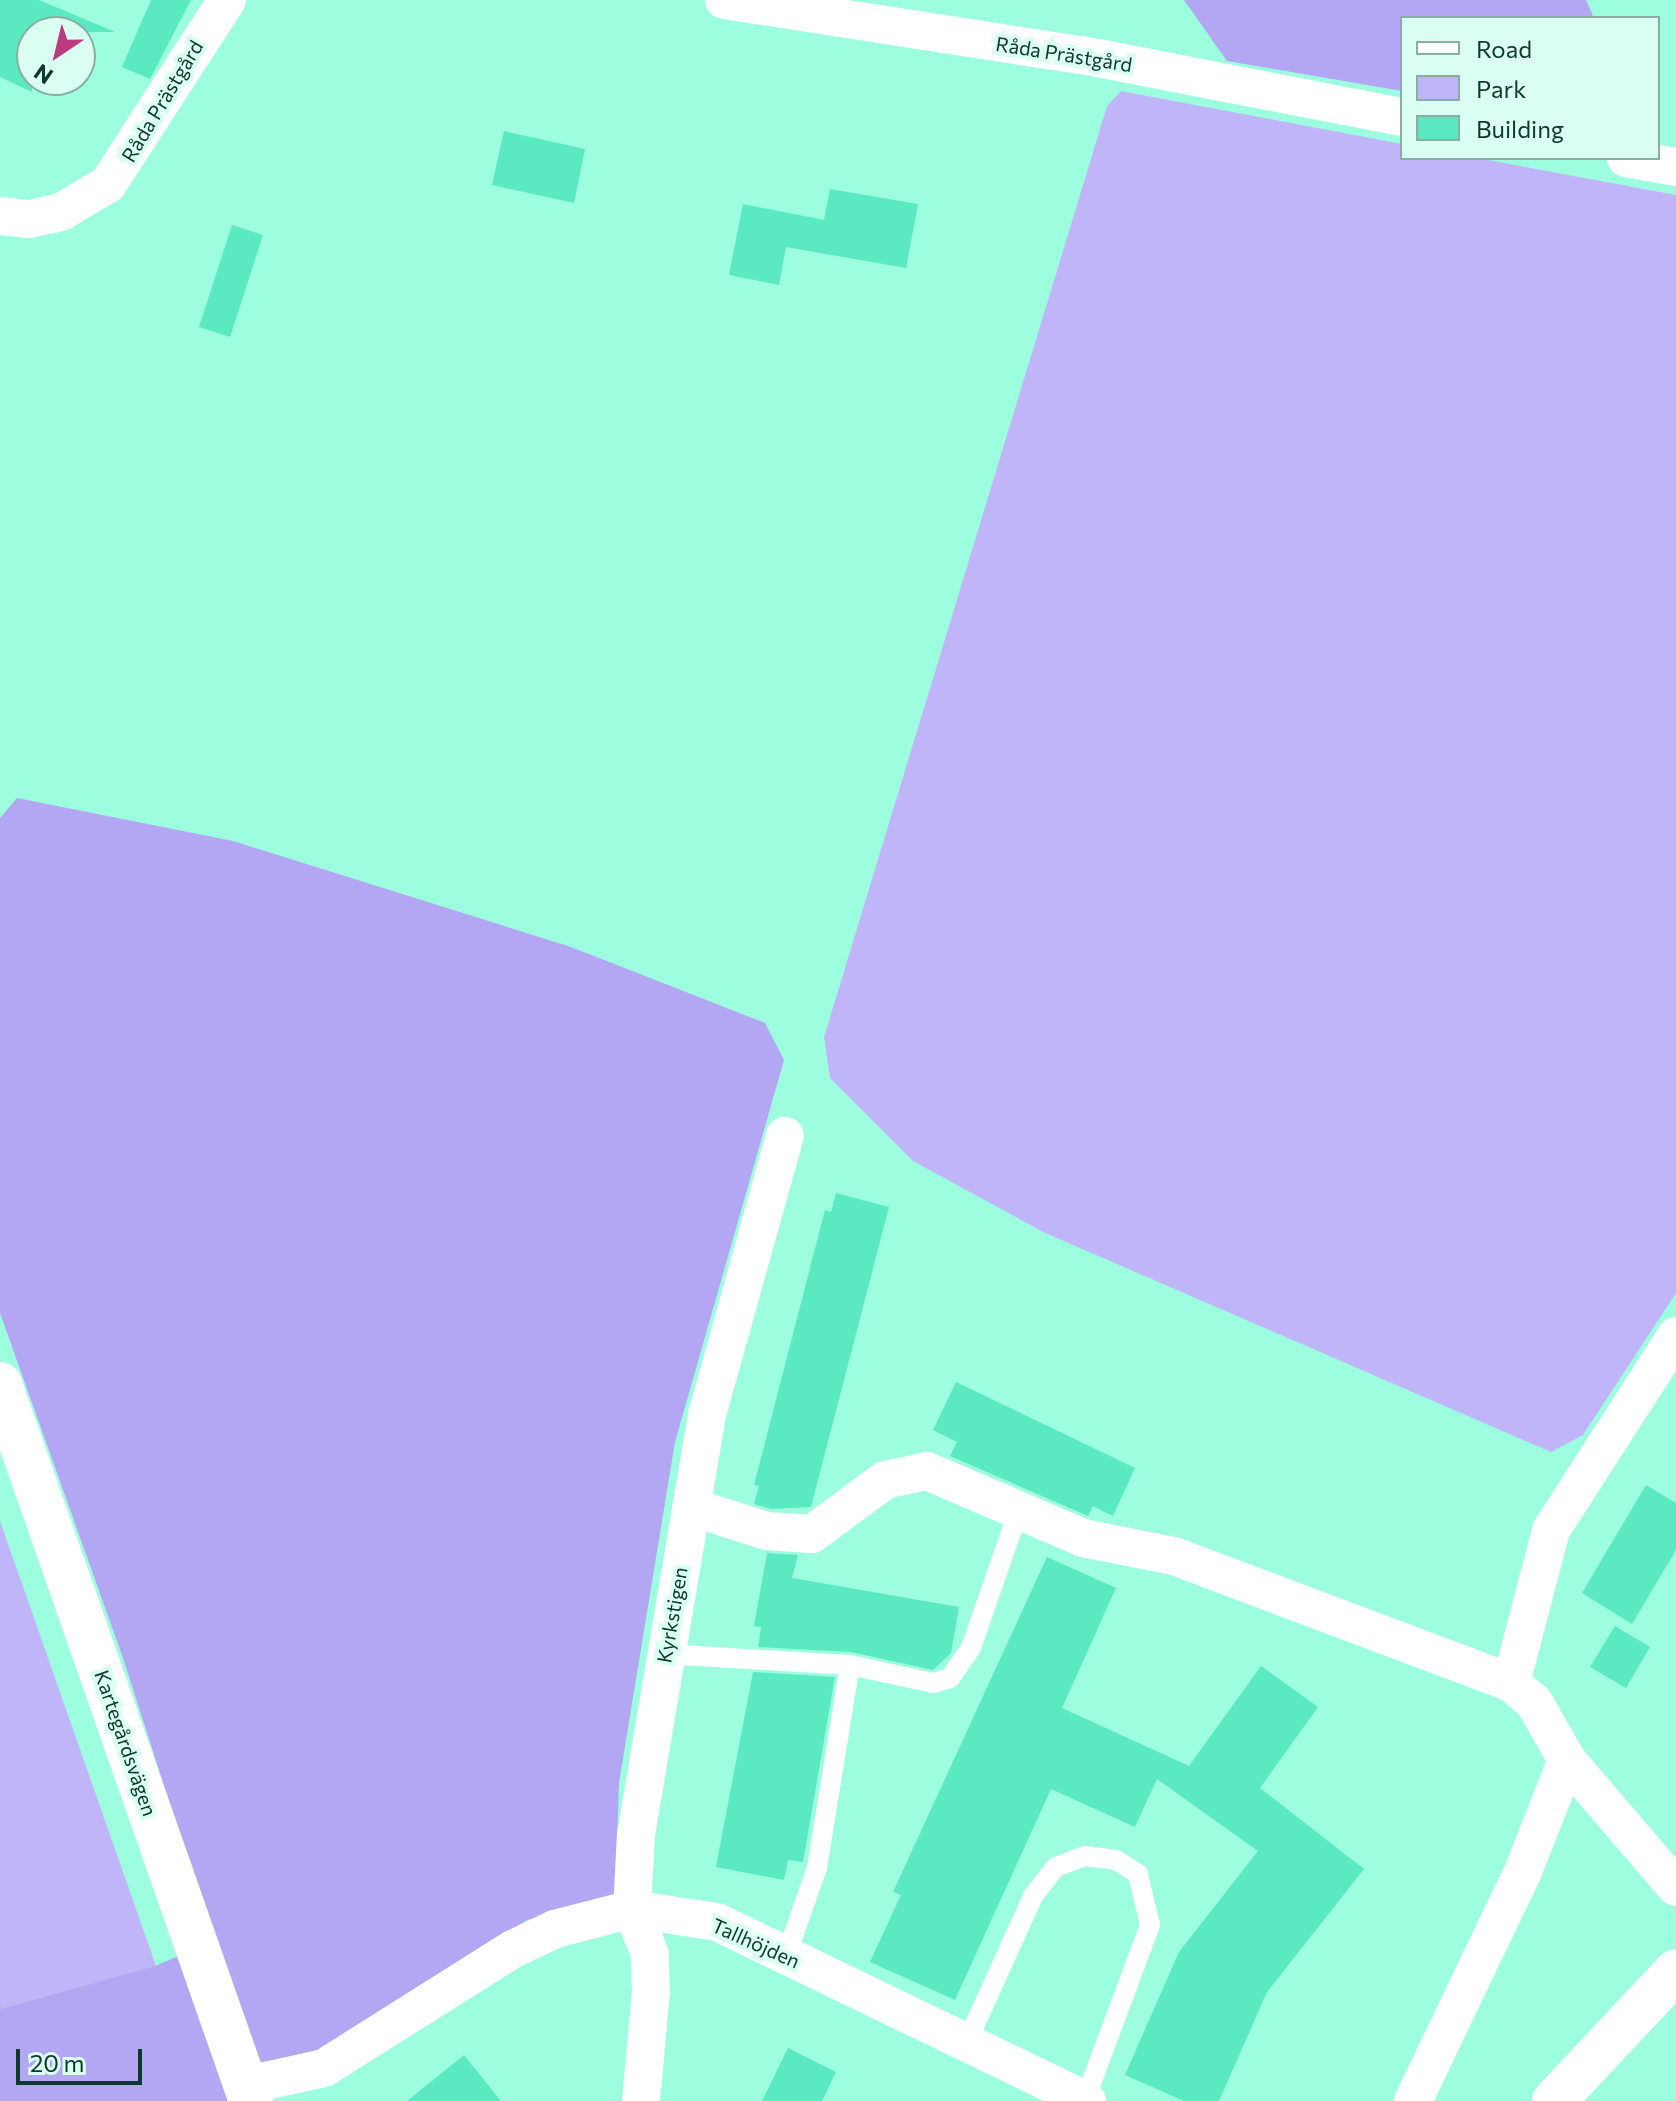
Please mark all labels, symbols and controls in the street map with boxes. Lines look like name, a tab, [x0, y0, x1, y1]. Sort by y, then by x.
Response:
north arrow	[16, 16, 96, 96]
legend	[1400, 16, 1660, 160]
street label: Råda Prästgård	[994, 31, 1134, 77]
text: Road	[1476, 34, 1532, 63]
street label: Råda Prästgård	[116, 36, 208, 166]
text: N	[29, 59, 58, 90]
text: Park	[1476, 74, 1526, 103]
text: Building	[1476, 114, 1564, 143]
street label: Kyrkstigen	[652, 1565, 692, 1665]
street label: Kartegårdsvägen	[90, 1667, 162, 1819]
street label: Tallhöjden	[708, 1913, 804, 1973]
scale bar	[20, 2033, 146, 2083]
text: 20 m	[30, 2048, 84, 2077]

